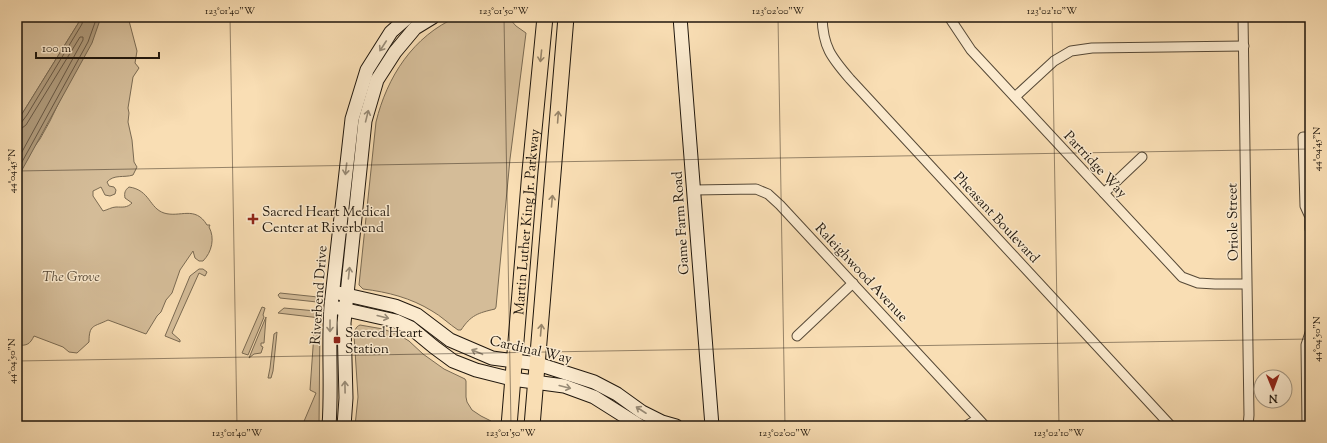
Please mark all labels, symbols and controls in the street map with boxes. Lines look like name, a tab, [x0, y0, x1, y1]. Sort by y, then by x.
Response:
text: 123°01'40"W	[205, 4, 255, 19]
text: 123°01'50"W	[479, 4, 529, 19]
text: 123°02'00"W	[752, 4, 804, 19]
text: 123°02'10"W	[1027, 4, 1077, 19]
scale bar	[36, 34, 159, 60]
text: 100 m	[42, 40, 71, 58]
one-way arrow	[378, 40, 386, 52]
one-way arrow	[537, 49, 545, 62]
one-way arrow	[363, 109, 371, 122]
one-way arrow	[555, 111, 562, 124]
street label: Partridge Way	[1058, 127, 1131, 203]
text: 44°04'45"N	[1310, 127, 1325, 171]
street label: Martin Luther King Jr. Parkway	[510, 128, 546, 316]
text: 44°04'45"N	[5, 149, 20, 193]
one-way arrow	[343, 162, 350, 175]
street label: Pheasant Boulevard	[948, 168, 1043, 268]
street label: Game Farm Road	[668, 170, 696, 275]
street label: Oriole Street	[1223, 183, 1245, 261]
one-way arrow	[548, 195, 555, 208]
place label: Sacred Heart Medical Center at Riverbend	[262, 203, 390, 239]
marker: Sacred Heart Medical Center at Riverbend	[247, 213, 259, 225]
street label: Raleighwood Avenue	[809, 219, 912, 327]
street label: Riverbend Drive	[307, 245, 333, 345]
one-way arrow	[346, 267, 353, 280]
park label: The Grove	[42, 268, 100, 288]
one-way arrow	[376, 314, 389, 321]
text: 44°04'50"N	[1310, 316, 1325, 362]
one-way arrow	[326, 319, 334, 332]
place label: Sacred Heart Station	[345, 324, 423, 360]
one-way arrow	[537, 324, 544, 337]
street label: Cardinal Way	[487, 332, 574, 370]
marker: Sacred Heart Station	[332, 335, 342, 345]
text: 44°04'50"N	[5, 338, 20, 384]
one-way arrow	[471, 348, 483, 355]
north arrow	[1253, 369, 1293, 409]
one-way arrow	[342, 381, 349, 394]
one-way arrow	[558, 384, 571, 392]
text: N	[1268, 390, 1279, 406]
one-way arrow	[635, 406, 646, 415]
text: 123°01'40"W	[212, 426, 262, 441]
text: 123°01'50"W	[486, 426, 536, 441]
text: 123°02'00"W	[759, 426, 811, 441]
text: 123°02'10"W	[1034, 426, 1084, 441]

